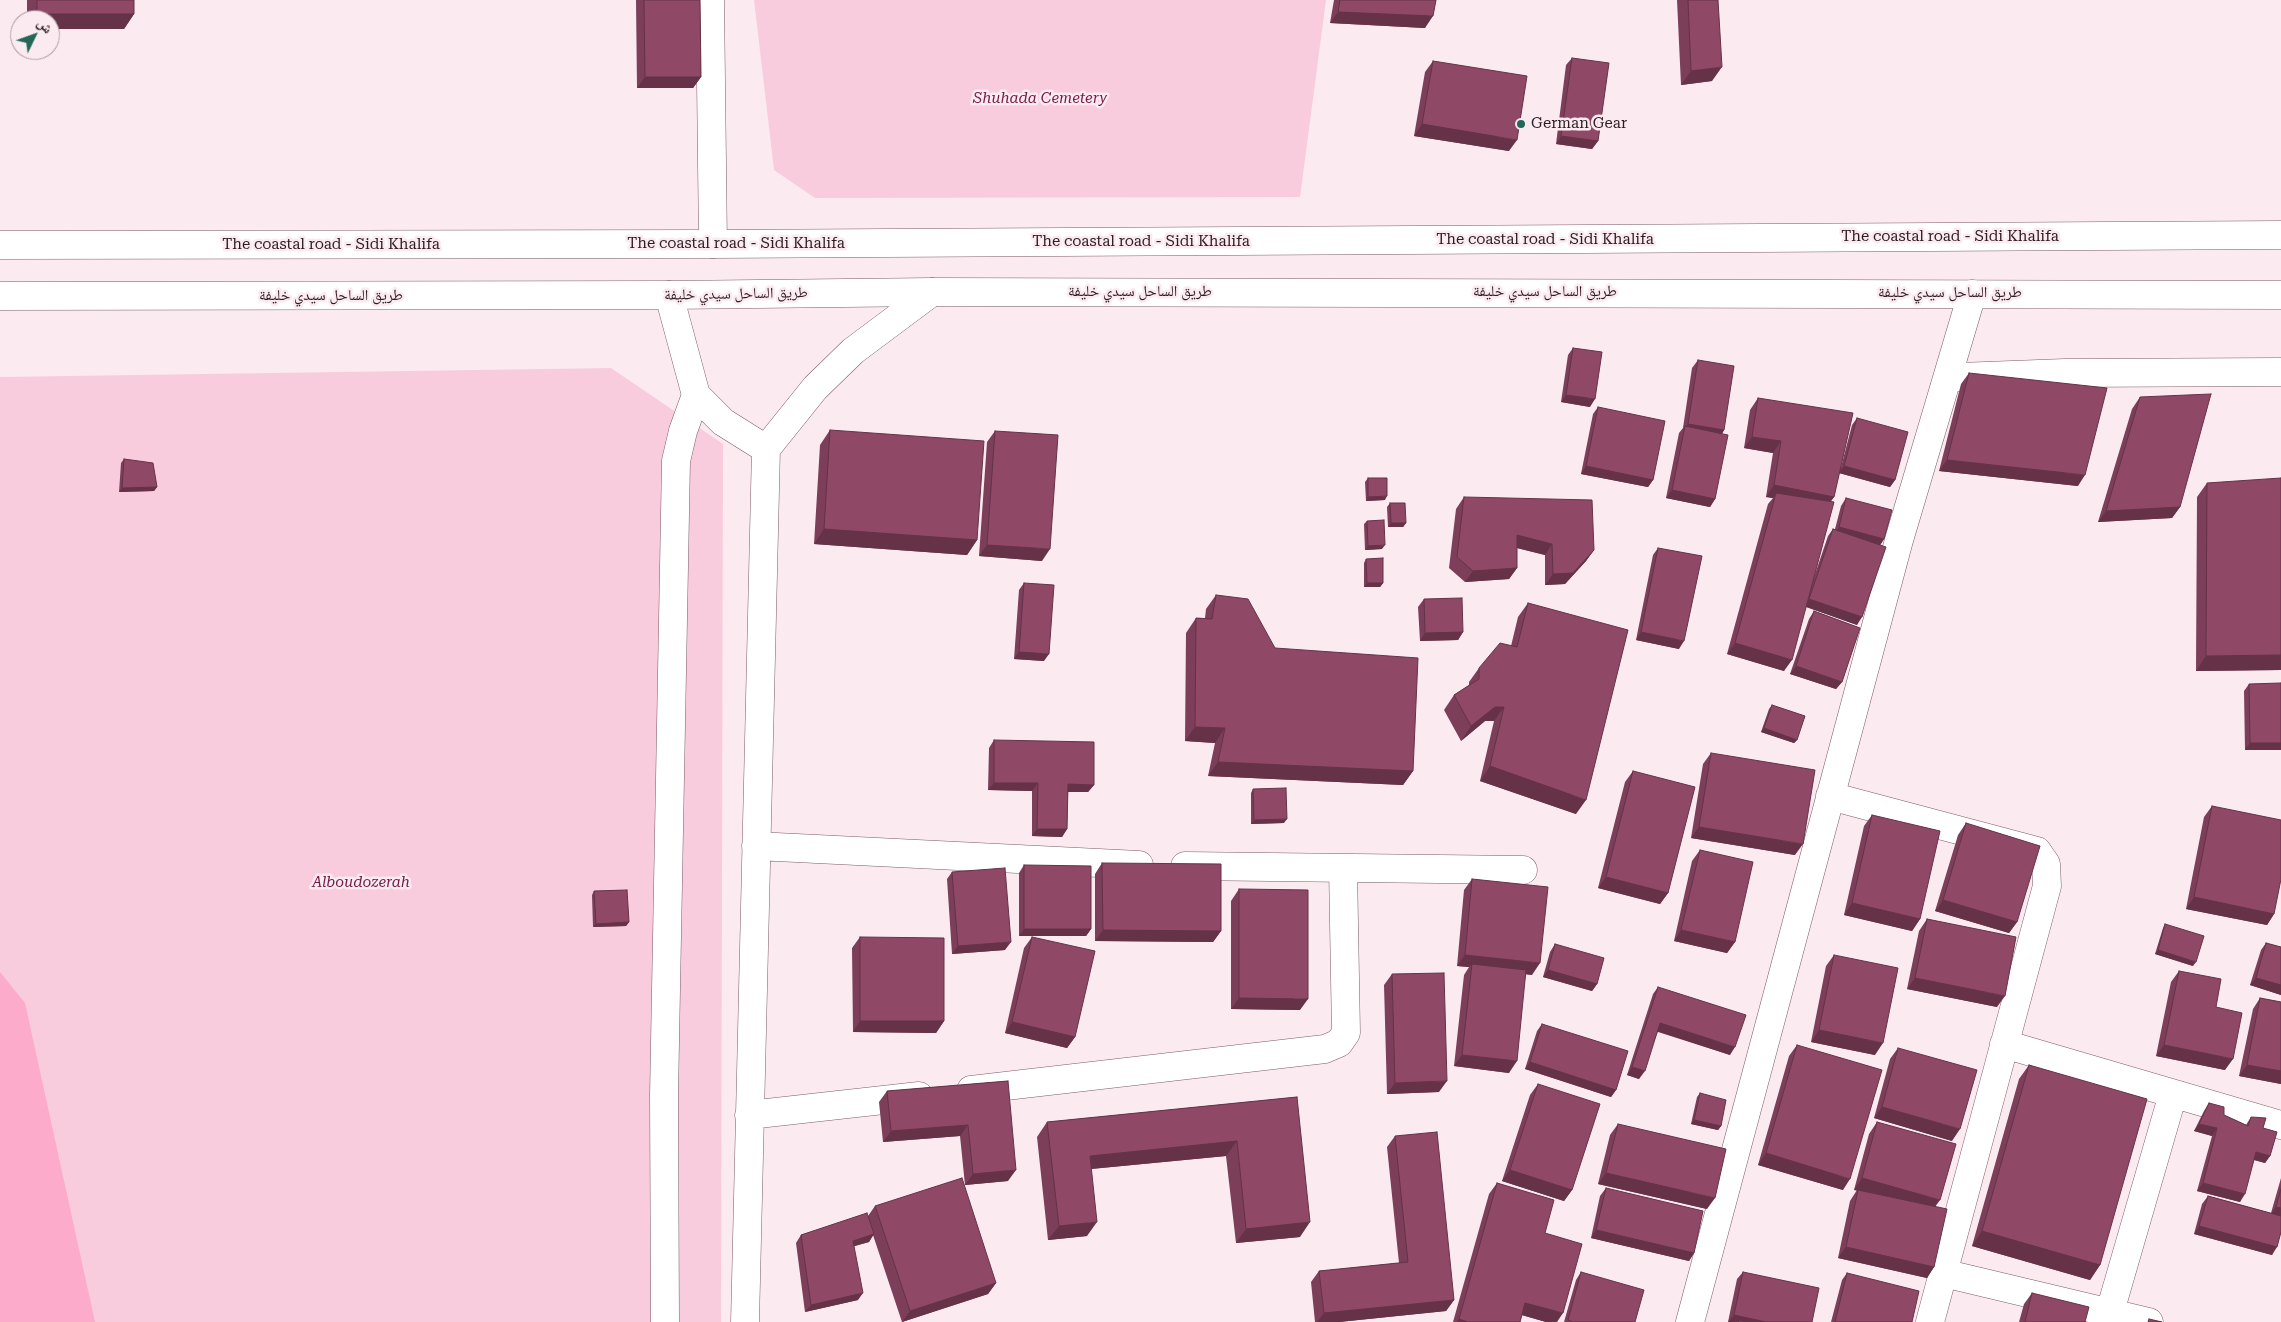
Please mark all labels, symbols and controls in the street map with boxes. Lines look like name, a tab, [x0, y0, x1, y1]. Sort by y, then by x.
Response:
north arrow	[10, 10, 60, 60]
text: ش	[34, 15, 56, 37]
park label: Shuhada Cemetery	[973, 90, 1107, 108]
place label: German Gear	[1531, 115, 1627, 133]
marker: German Gear	[1515, 118, 1527, 130]
street label: The coastal road - Sidi Khalifa	[1841, 228, 2059, 246]
street label: The coastal road - Sidi Khalifa	[1436, 231, 1654, 249]
street label: The coastal road - Sidi Khalifa	[1032, 233, 1250, 251]
street label: The coastal road - Sidi Khalifa	[627, 235, 845, 253]
street label: The coastal road - Sidi Khalifa	[222, 236, 440, 254]
street label: طريق الساحل سيدي خليفة	[1068, 283, 1212, 301]
street label: طريق الساحل سيدي خليفة	[1473, 283, 1617, 301]
street label: طريق الساحل سيدي خليفة	[664, 284, 808, 304]
street label: طريق الساحل سيدي خليفة	[1878, 284, 2022, 302]
street label: طريق الساحل سيدي خليفة	[259, 287, 403, 305]
park label: Alboudozerah	[312, 874, 410, 892]

